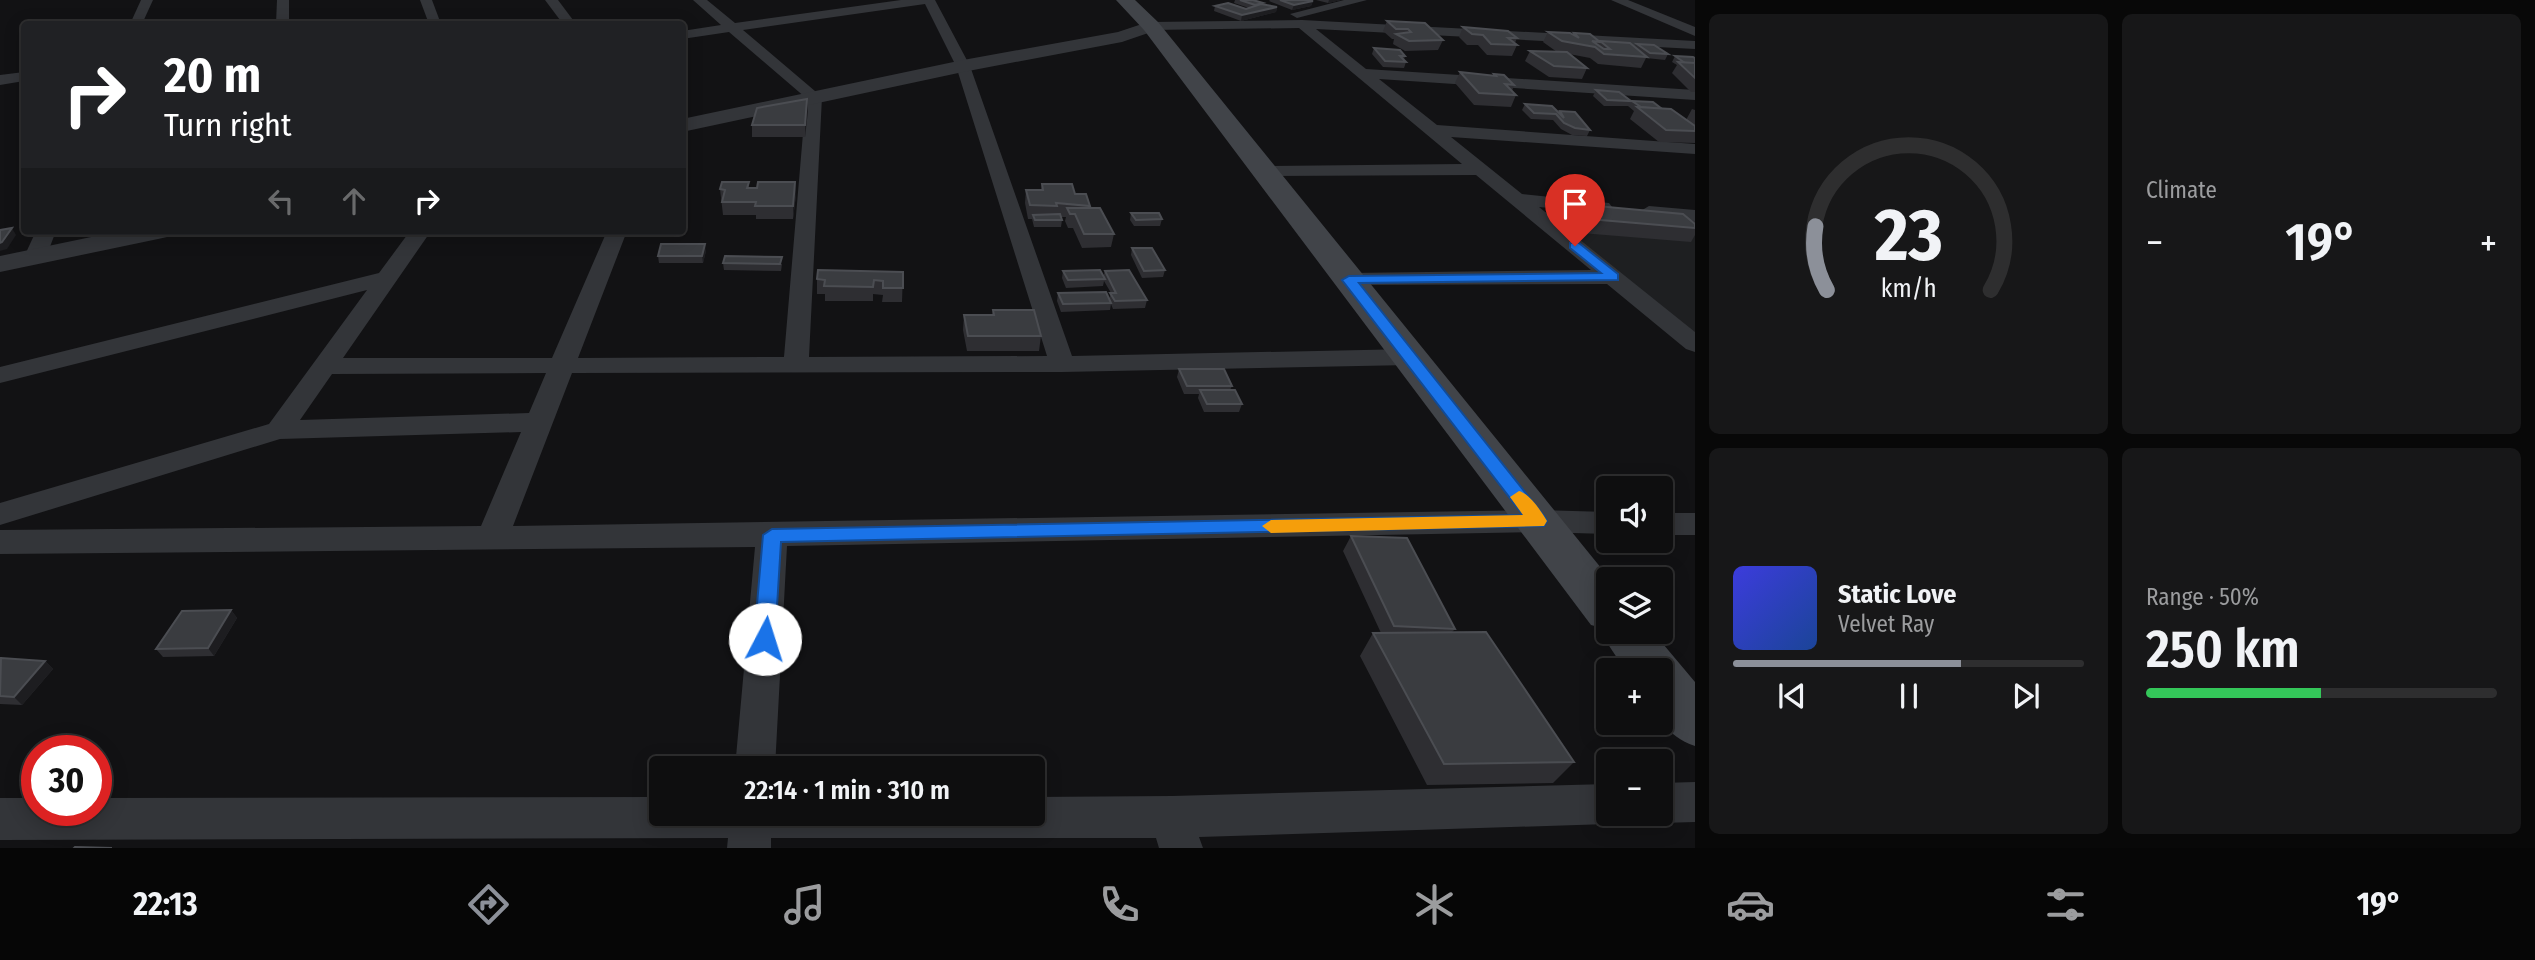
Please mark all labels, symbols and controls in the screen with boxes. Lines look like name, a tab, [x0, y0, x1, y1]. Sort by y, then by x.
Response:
text: 20 m	[164, 46, 261, 105]
icon: right	[49, 49, 140, 140]
text: Turn right	[164, 106, 291, 144]
pin	[1545, 174, 1605, 246]
text: Climate	[2146, 176, 2217, 204]
icon: left	[262, 182, 300, 220]
icon: ahead	[335, 182, 373, 220]
icon: right	[408, 182, 446, 220]
icon: arrive	[1556, 185, 1594, 223]
text: 23	[1873, 192, 1943, 279]
text: 19°	[2285, 211, 2358, 274]
text: −	[2146, 220, 2163, 266]
text: +	[2480, 220, 2497, 266]
text: km/h	[1881, 274, 1936, 304]
map controls	[1596, 476, 1673, 826]
button: sound	[1596, 476, 1673, 553]
button: layers	[1596, 567, 1673, 644]
text: Static Love	[1838, 579, 1956, 610]
text: Range · 50%	[2146, 583, 2259, 611]
position arrow	[728, 602, 802, 676]
text: Velvet Ray	[1838, 610, 1934, 638]
text: 250 km	[2146, 618, 2300, 681]
button: +	[1596, 658, 1673, 735]
icon: previous	[1773, 677, 1811, 715]
icon: pause	[1890, 677, 1928, 715]
icon: next	[2007, 677, 2045, 715]
speed limit sign: 30	[21, 735, 112, 826]
button: −	[1596, 749, 1673, 826]
text: 22:14 · 1 min · 310 m	[744, 775, 950, 806]
icon: directions	[464, 880, 513, 929]
icon: music	[780, 880, 829, 929]
icon: phone	[1095, 880, 1144, 929]
icon: climate	[1410, 880, 1459, 929]
icon: car	[1726, 880, 1775, 929]
icon: filters	[2041, 880, 2090, 929]
text: 22:13	[133, 885, 198, 923]
text: 19°	[2357, 885, 2402, 923]

